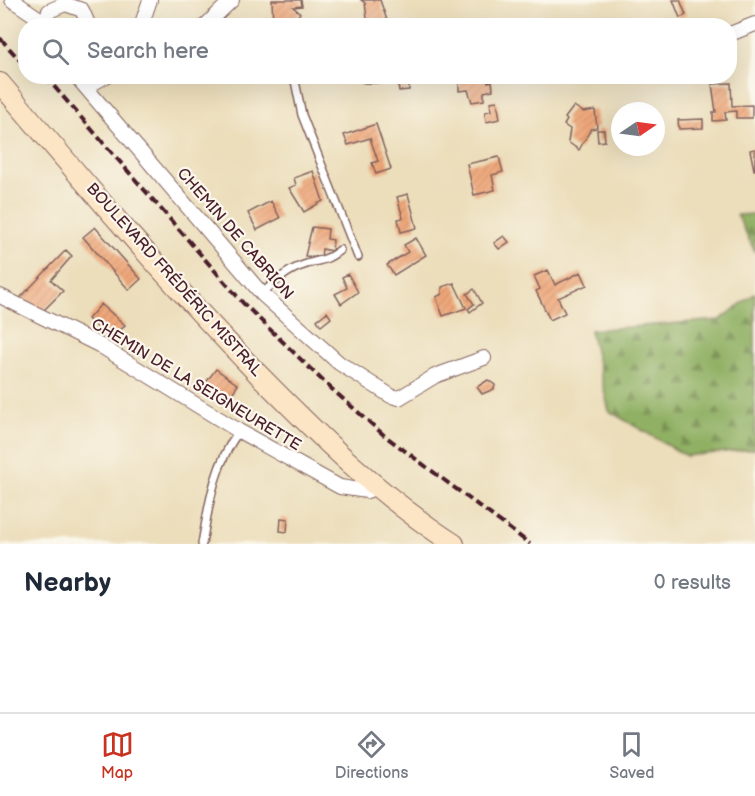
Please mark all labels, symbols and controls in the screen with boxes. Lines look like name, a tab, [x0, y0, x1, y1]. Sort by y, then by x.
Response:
search box	[18, 18, 737, 84]
icon: search	[39, 35, 72, 68]
text: Search here	[87, 38, 209, 65]
north arrow	[611, 102, 665, 156]
street label: CHEMIN DE CABRION	[173, 164, 297, 304]
street label: BOULEVARD FRÉDÉRIC MISTRAL	[82, 178, 268, 381]
street label: CHEMIN DE LA SEIGNEURETTE	[88, 315, 304, 455]
text: Nearby	[24, 568, 111, 599]
text: 0 results	[654, 571, 731, 595]
tab: Map	[101, 728, 134, 783]
tab: Directions	[335, 728, 408, 783]
tab: Saved	[609, 728, 654, 783]

